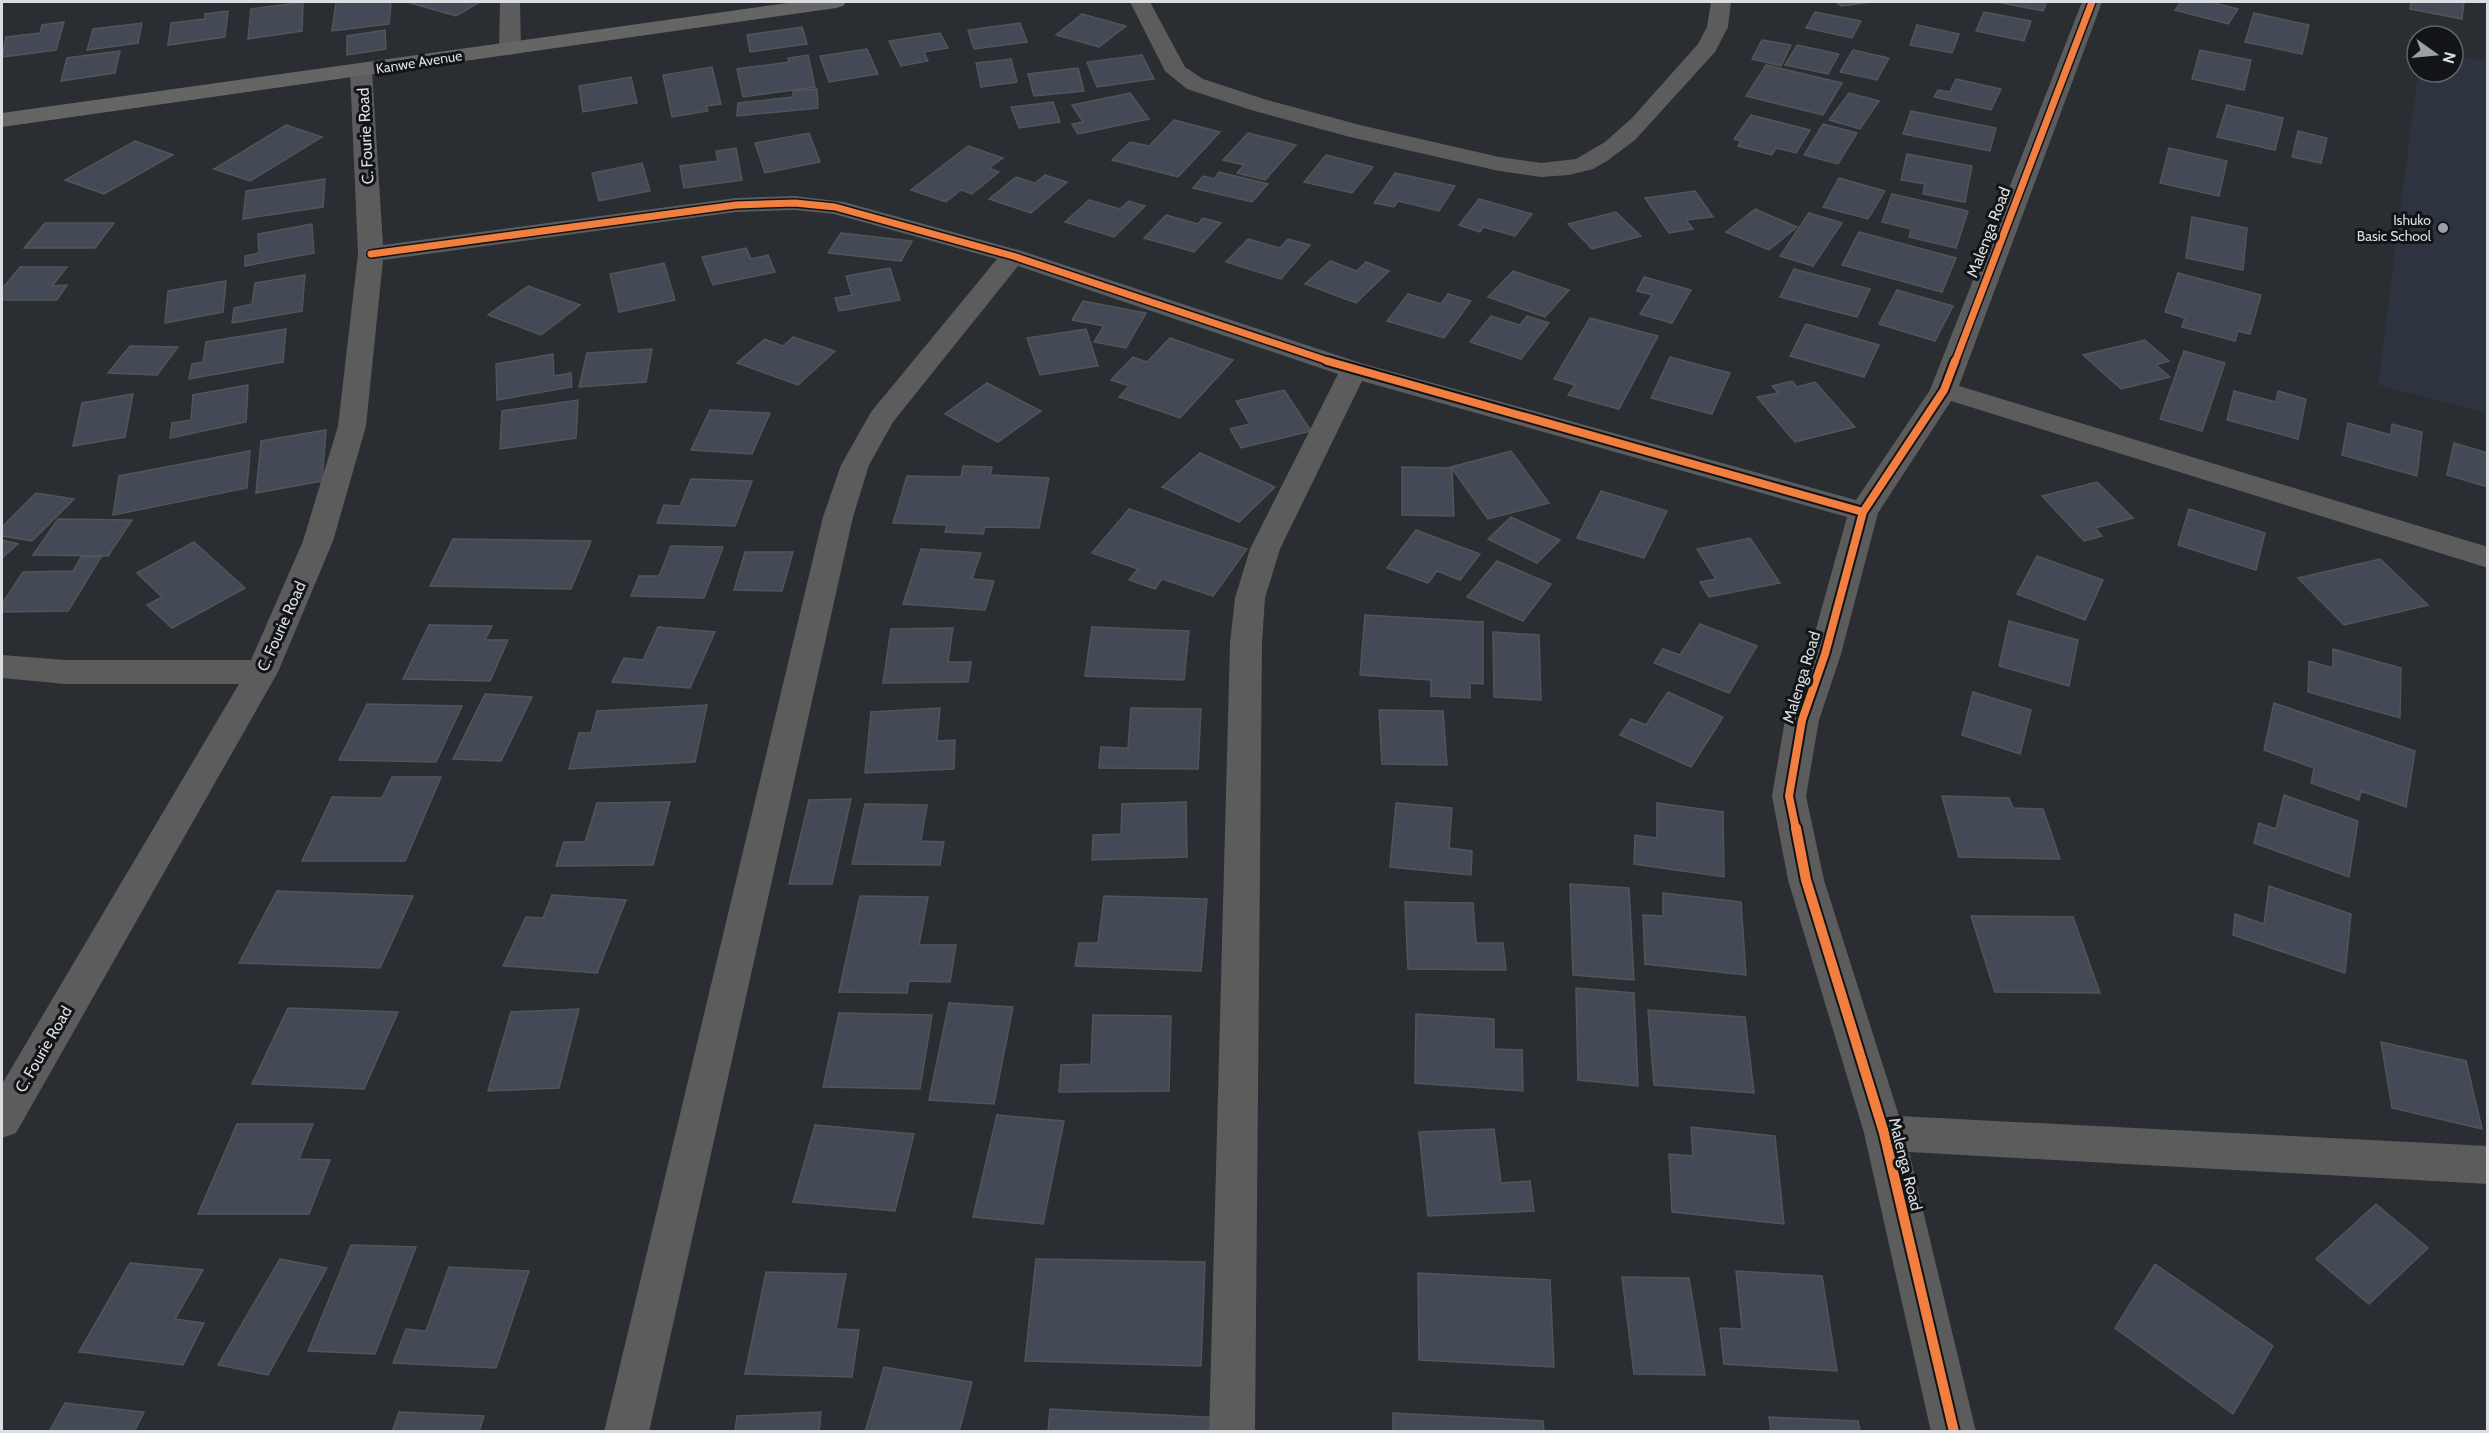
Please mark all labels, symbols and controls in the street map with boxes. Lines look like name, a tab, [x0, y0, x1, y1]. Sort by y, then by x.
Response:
north arrow	[2405, 24, 2465, 84]
street label: Kanwe Avenue	[375, 46, 463, 78]
text: N	[2438, 50, 2460, 66]
street label: C. Fourie Road	[353, 87, 378, 185]
street label: Malenga Road	[1963, 184, 2014, 280]
place label: Ishuko Basic School	[2357, 211, 2432, 245]
marker: Ishuko Basic School	[2436, 221, 2450, 235]
street label: C. Fourie Road	[253, 578, 310, 674]
street label: Malenga Road	[1778, 629, 1825, 726]
street label: C. Fourie Road	[11, 1003, 76, 1096]
street label: Malenga Road	[1885, 1116, 1926, 1213]

